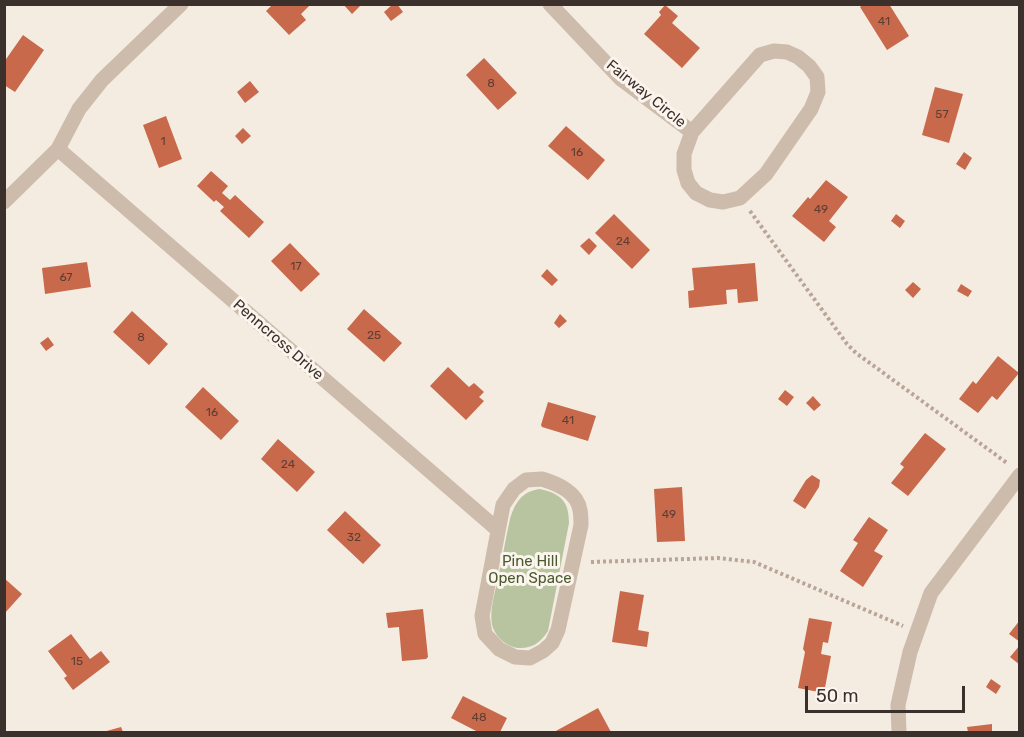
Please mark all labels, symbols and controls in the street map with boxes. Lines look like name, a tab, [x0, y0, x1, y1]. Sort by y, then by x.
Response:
house number: 41	[878, 15, 890, 29]
street label: Fairway Circle	[603, 56, 689, 132]
house number: 8	[487, 77, 495, 91]
house number: 57	[935, 108, 949, 122]
house number: 1	[160, 135, 166, 149]
house number: 16	[571, 146, 583, 160]
house number: 49	[814, 203, 828, 217]
house number: 24	[616, 235, 630, 249]
house number: 17	[290, 260, 302, 274]
house number: 67	[59, 271, 73, 285]
street label: Penncross Drive	[229, 296, 327, 384]
house number: 25	[367, 329, 381, 343]
house number: 8	[137, 331, 145, 345]
house number: 16	[206, 406, 218, 420]
house number: 41	[562, 414, 574, 428]
house number: 24	[281, 458, 295, 472]
house number: 49	[662, 508, 676, 522]
house number: 32	[347, 531, 361, 545]
park label: Pine Hill Open Space	[488, 553, 572, 588]
house number: 15	[71, 655, 83, 669]
scale bar	[808, 674, 968, 712]
text: 50 m	[816, 685, 859, 707]
house number: 48	[471, 711, 487, 725]

